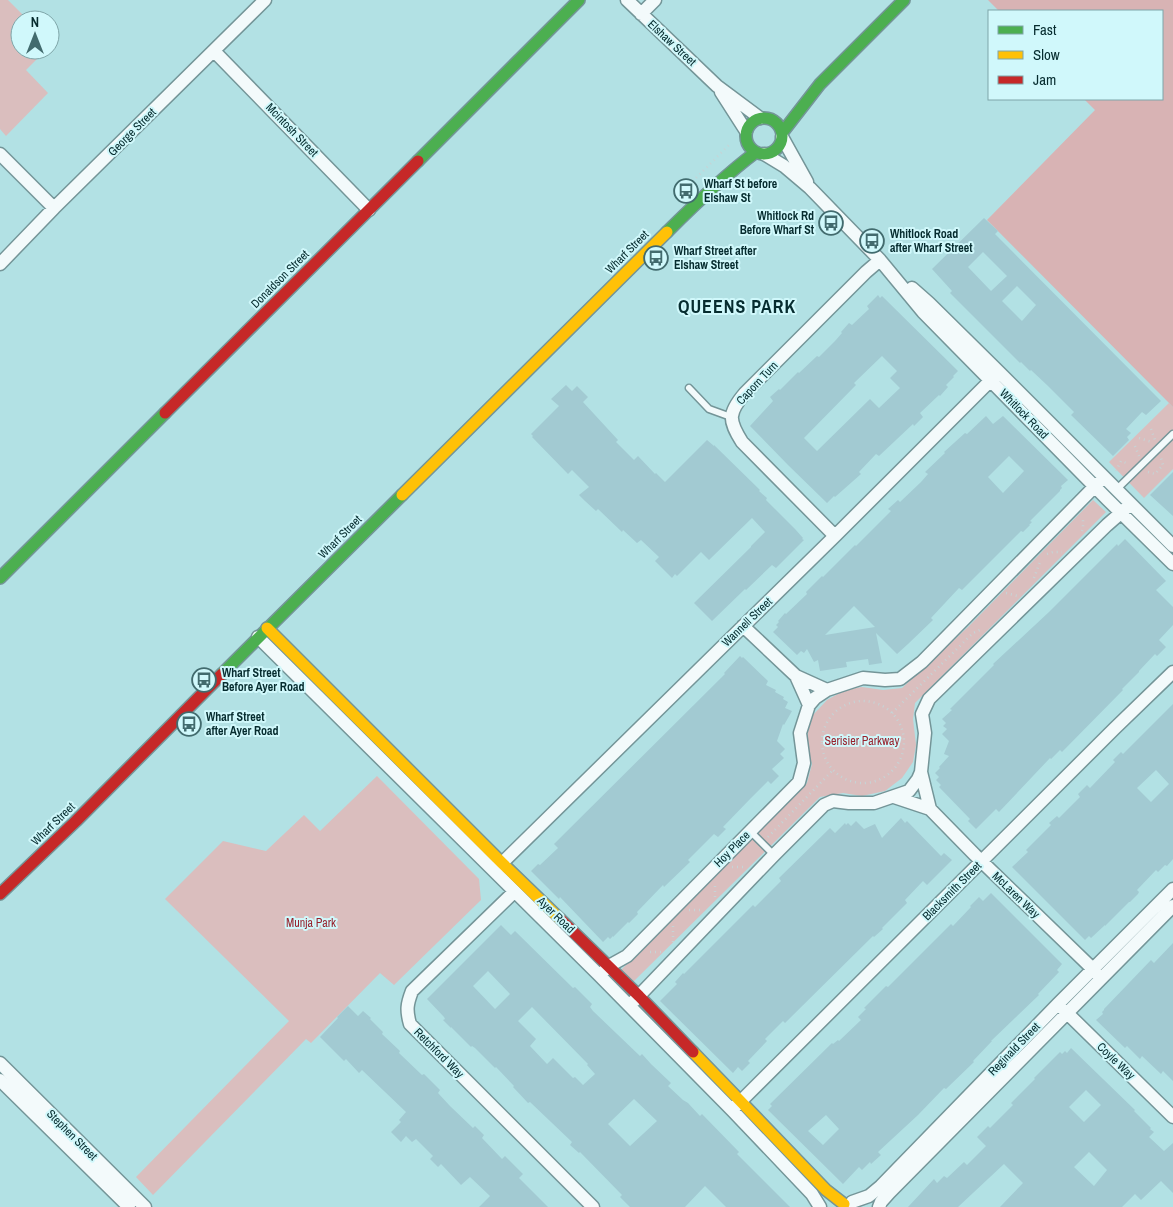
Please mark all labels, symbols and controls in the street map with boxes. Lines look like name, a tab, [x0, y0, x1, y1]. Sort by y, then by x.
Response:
north arrow	[10, 10, 60, 60]
legend	[988, 10, 1163, 100]
text: N	[31, 13, 39, 31]
street label: Elshaw Street	[644, 16, 700, 70]
text: Fast	[1033, 19, 1057, 40]
text: Slow	[1033, 44, 1060, 65]
text: Jam	[1033, 69, 1056, 90]
street label: Mcintosh Street	[262, 100, 322, 161]
street label: George Street	[104, 104, 160, 160]
place label: Wharf St before Elshaw St	[704, 176, 778, 206]
bus stop icon: Wharf St before Elshaw St	[673, 178, 699, 204]
place label: Whitlock Rd Before Wharf St	[740, 208, 815, 238]
bus stop icon: Whitlock Rd Before Wharf St	[818, 210, 844, 236]
place label: Whitlock Road after Wharf Street	[890, 226, 973, 256]
street label: Wharf Street	[602, 227, 652, 277]
bus stop icon: Whitlock Road after Wharf Street	[859, 228, 885, 254]
place label: Wharf Street after Elshaw Street	[674, 243, 757, 273]
bus stop icon: Wharf Street after Elshaw Street	[643, 245, 669, 271]
street label: Donaldson Street	[247, 246, 313, 312]
district label: QUEENS PARK	[678, 294, 796, 319]
street label: Caporn Turn	[733, 358, 781, 408]
street label: Whitlock Road	[996, 385, 1052, 443]
street label: Wharf Street	[315, 512, 365, 562]
street label: Wannell Street	[718, 594, 776, 650]
place label: Wharf Street Before Ayer Road	[222, 665, 304, 695]
bus stop icon: Wharf Street Before Ayer Road	[191, 667, 217, 693]
place label: Wharf Street after Ayer Road	[206, 709, 279, 739]
bus stop icon: Wharf Street after Ayer Road	[176, 711, 202, 737]
park label: Serisier Parkway	[825, 733, 900, 749]
street label: Wharf Street	[28, 799, 79, 849]
street label: Hoy Place	[710, 827, 754, 871]
street label: Blacksmith Street	[919, 858, 985, 924]
street label: McLaren Way	[989, 868, 1043, 922]
street label: Ayer Road	[533, 892, 578, 937]
park label: Munja Park	[286, 915, 336, 931]
street label: Reginald Street	[984, 1019, 1044, 1079]
street label: Retchford Way	[410, 1024, 468, 1082]
street label: Coyle Way	[1093, 1039, 1139, 1083]
street label: Stephen Street	[43, 1106, 101, 1164]

